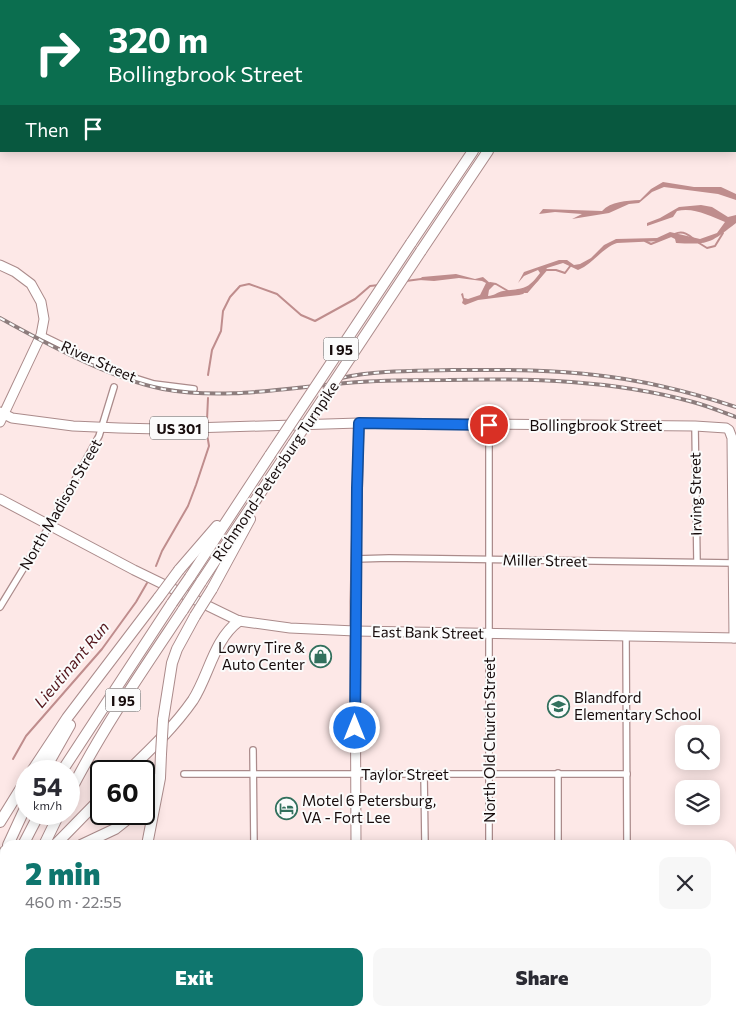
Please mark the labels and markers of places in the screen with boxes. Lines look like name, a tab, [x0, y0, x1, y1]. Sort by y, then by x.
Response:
pin	[468, 404, 510, 446]
place label: Lowry Tire & Auto Center	[218, 638, 305, 673]
shop icon: Lowry Tire & Auto Center	[309, 644, 333, 668]
place label: Blandford Elementary School	[574, 688, 701, 723]
school or university icon: Blandford Elementary School	[546, 694, 570, 718]
place label: Motel 6 Petersburg, VA - Fort Lee	[302, 791, 436, 826]
hotel icon: Motel 6 Petersburg, VA - Fort Lee	[274, 797, 298, 821]

